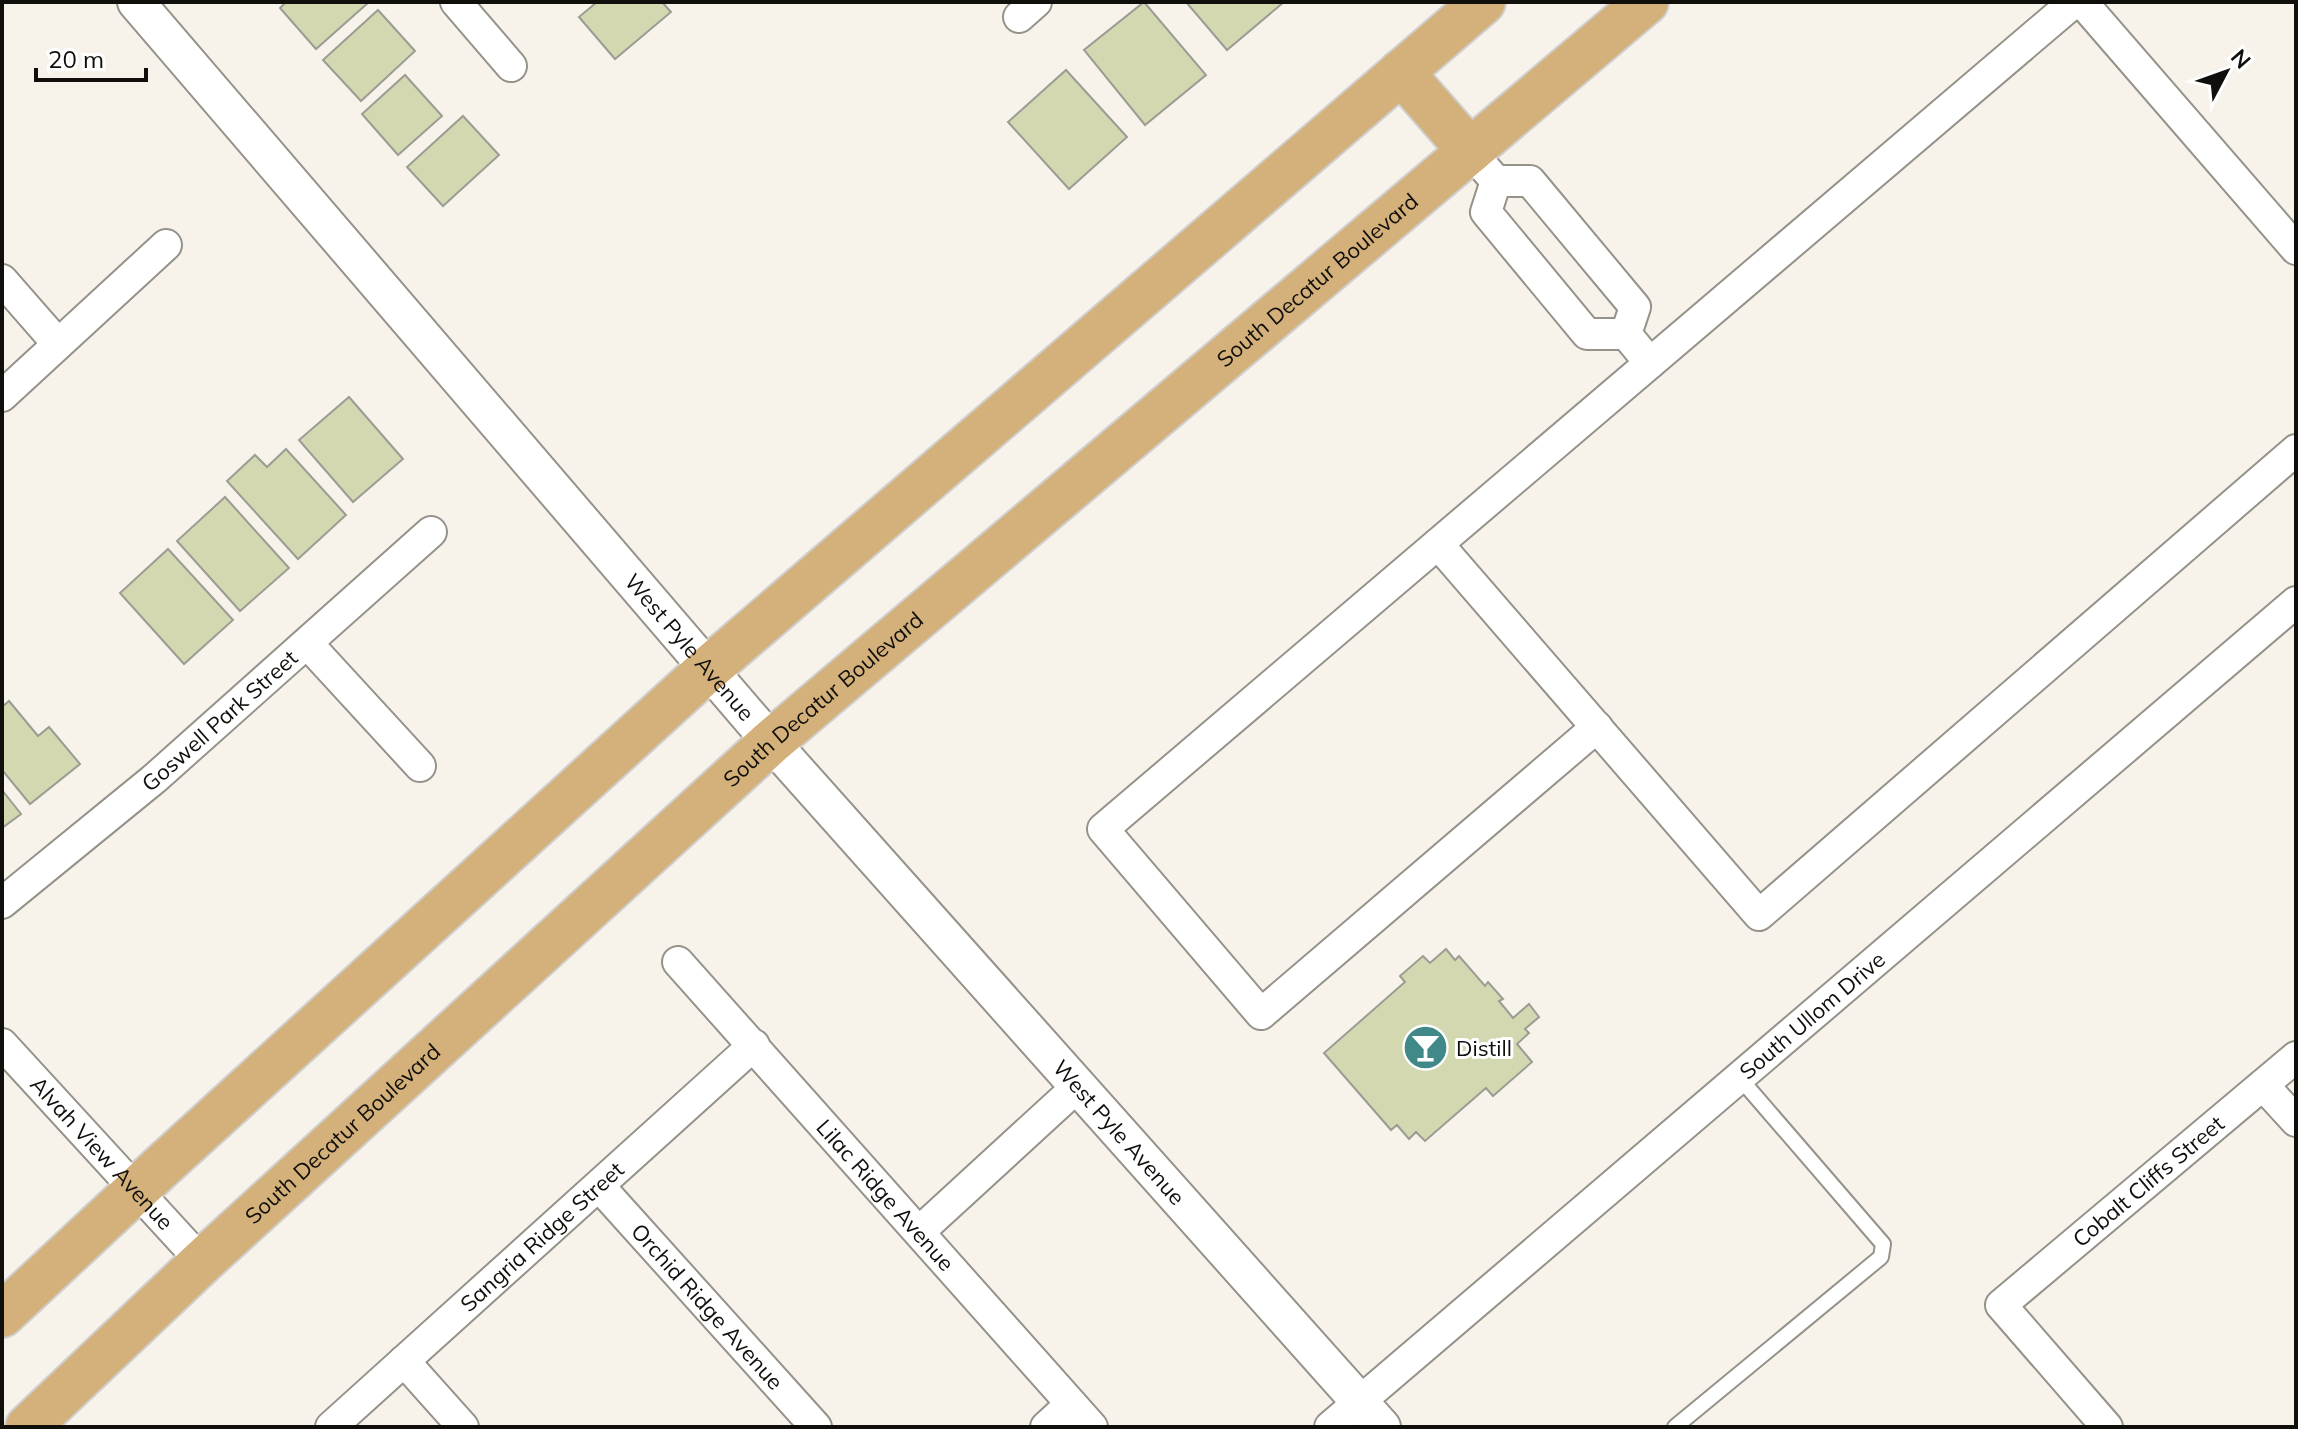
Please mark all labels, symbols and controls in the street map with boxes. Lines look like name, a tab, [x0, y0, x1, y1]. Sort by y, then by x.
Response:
scale bar	[36, 32, 146, 82]
north arrow	[2186, 32, 2266, 112]
text: N	[2225, 43, 2257, 74]
text: 20 m	[48, 44, 104, 74]
street label: South Decatur Boulevard	[1211, 187, 1424, 373]
street label: West Pyle Avenue	[619, 568, 760, 726]
street label: South Decatur Boulevard	[717, 605, 929, 793]
street label: Goswell Park Street	[136, 644, 304, 797]
street label: South Ullom Drive	[1734, 945, 1891, 1085]
bar icon: Distill	[1401, 1024, 1449, 1072]
place label: Distill	[1456, 1034, 1512, 1062]
street label: South Decatur Boulevard	[239, 1037, 446, 1230]
street label: West Pyle Avenue	[1047, 1054, 1191, 1211]
street label: Alvah View Avenue	[25, 1070, 180, 1236]
street label: Cobalt Cliffs Street	[2067, 1109, 2230, 1253]
street label: Lilac Ridge Avenue	[811, 1113, 960, 1277]
street label: Sangria Ridge Street	[454, 1155, 630, 1318]
street label: Orchid Ridge Avenue	[625, 1217, 789, 1395]

